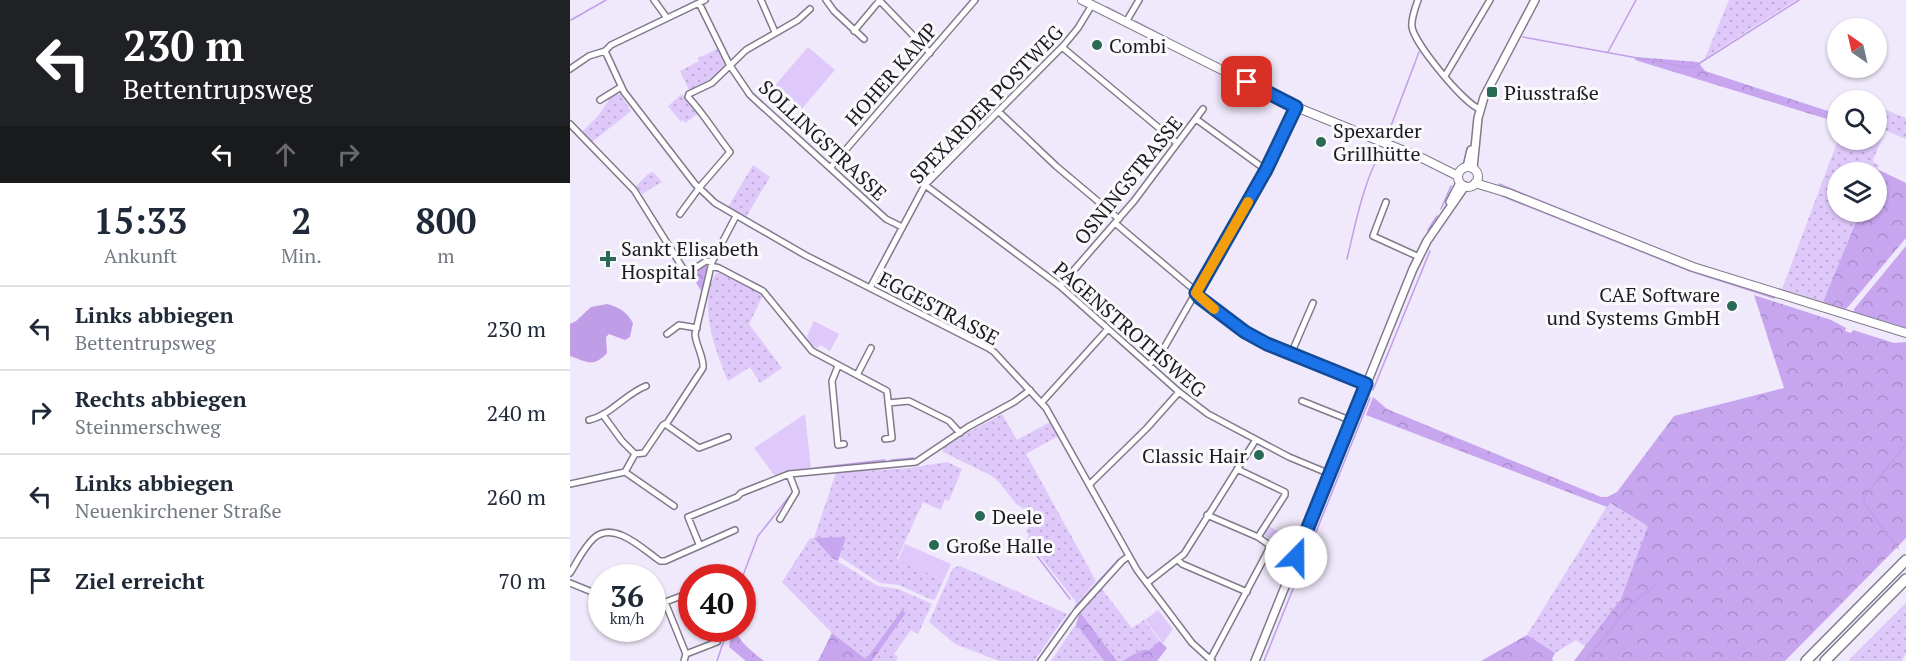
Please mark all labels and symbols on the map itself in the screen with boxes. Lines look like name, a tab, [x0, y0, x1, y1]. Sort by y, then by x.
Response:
street label: HOHER KAMP	[839, 17, 943, 131]
north arrow	[1827, 18, 1887, 78]
street label: SPEXARDER POSTWEG	[903, 19, 1069, 189]
place label: Combi	[1109, 32, 1167, 59]
marker: Combi	[1090, 38, 1104, 52]
pin	[1221, 56, 1272, 107]
street label: SOLLINGSTRASSE	[753, 74, 893, 206]
place label: Piusstraße	[1504, 79, 1599, 106]
marker: Piusstraße	[1485, 85, 1499, 99]
street label: OSNINGSTRASSE	[1068, 110, 1188, 250]
place label: Spexarder Grillhütte	[1333, 117, 1422, 167]
marker: Spexarder Grillhütte	[1314, 135, 1328, 149]
place label: Sankt Elisabeth Hospital	[621, 235, 759, 285]
marker: Sankt Elisabeth Hospital	[599, 250, 617, 268]
street label: PAGENSTROTHSWEG	[1048, 255, 1212, 403]
street label: EGGESTRASSE	[874, 265, 1004, 351]
place label: CAE Software und Systems GmbH	[1546, 281, 1720, 331]
marker: CAE Software und Systems GmbH	[1725, 299, 1739, 313]
place label: Classic Hair	[1142, 442, 1247, 469]
marker: Classic Hair	[1252, 448, 1266, 462]
place label: Deele	[992, 503, 1042, 530]
marker: Deele	[973, 509, 987, 523]
position arrow	[1264, 525, 1328, 589]
place label: Große Halle	[946, 532, 1053, 559]
marker: Große Halle	[927, 538, 941, 552]
speed limit sign: 40	[678, 564, 756, 642]

